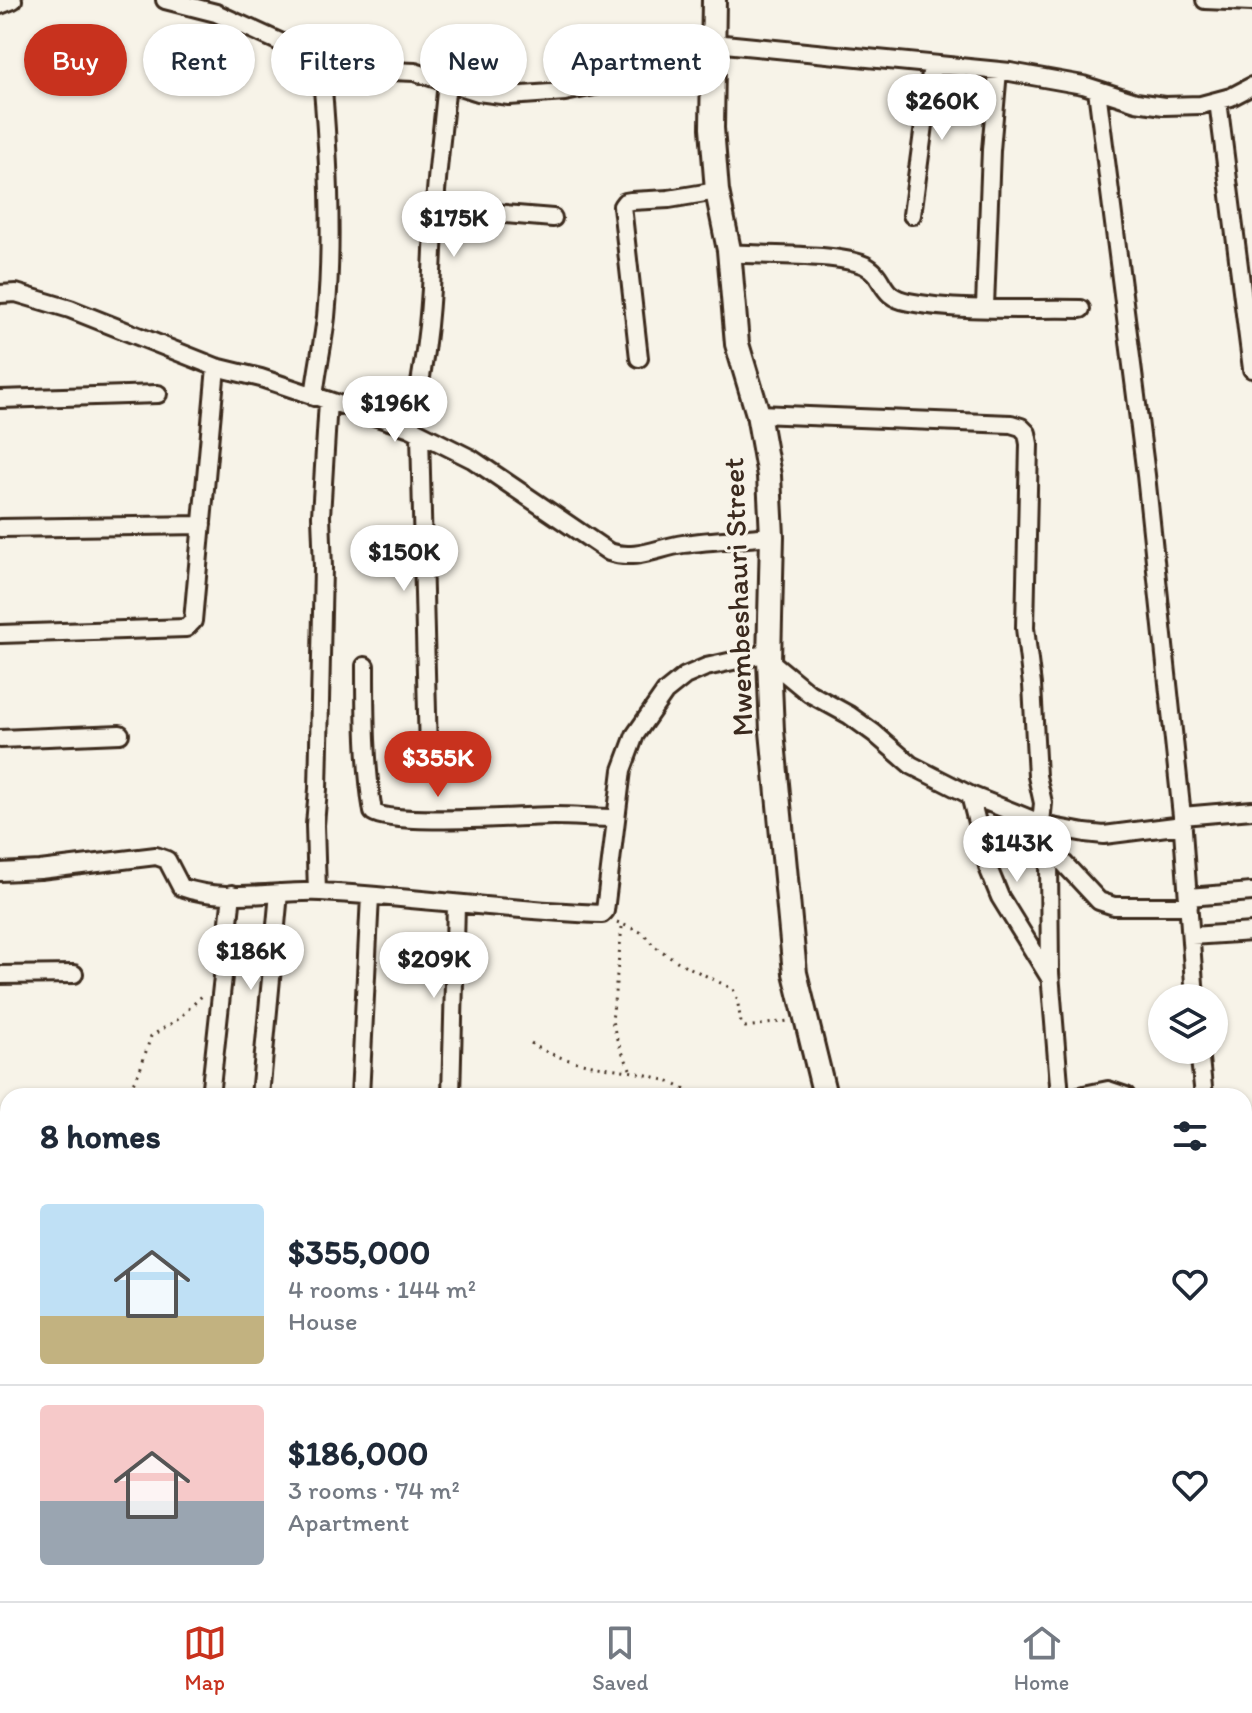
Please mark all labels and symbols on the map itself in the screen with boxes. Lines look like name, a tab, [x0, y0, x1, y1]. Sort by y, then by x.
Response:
pin: $260K	[886, 74, 998, 142]
pin: $175K	[398, 191, 510, 259]
pin: $196K	[339, 376, 451, 444]
street label: Mwembeshauri Street	[714, 457, 761, 737]
pin: $150K	[348, 525, 460, 593]
pin: $355K	[382, 731, 494, 799]
pin: $143K	[961, 816, 1073, 884]
pin: $186K	[195, 924, 307, 992]
pin: $209K	[378, 932, 490, 1000]

